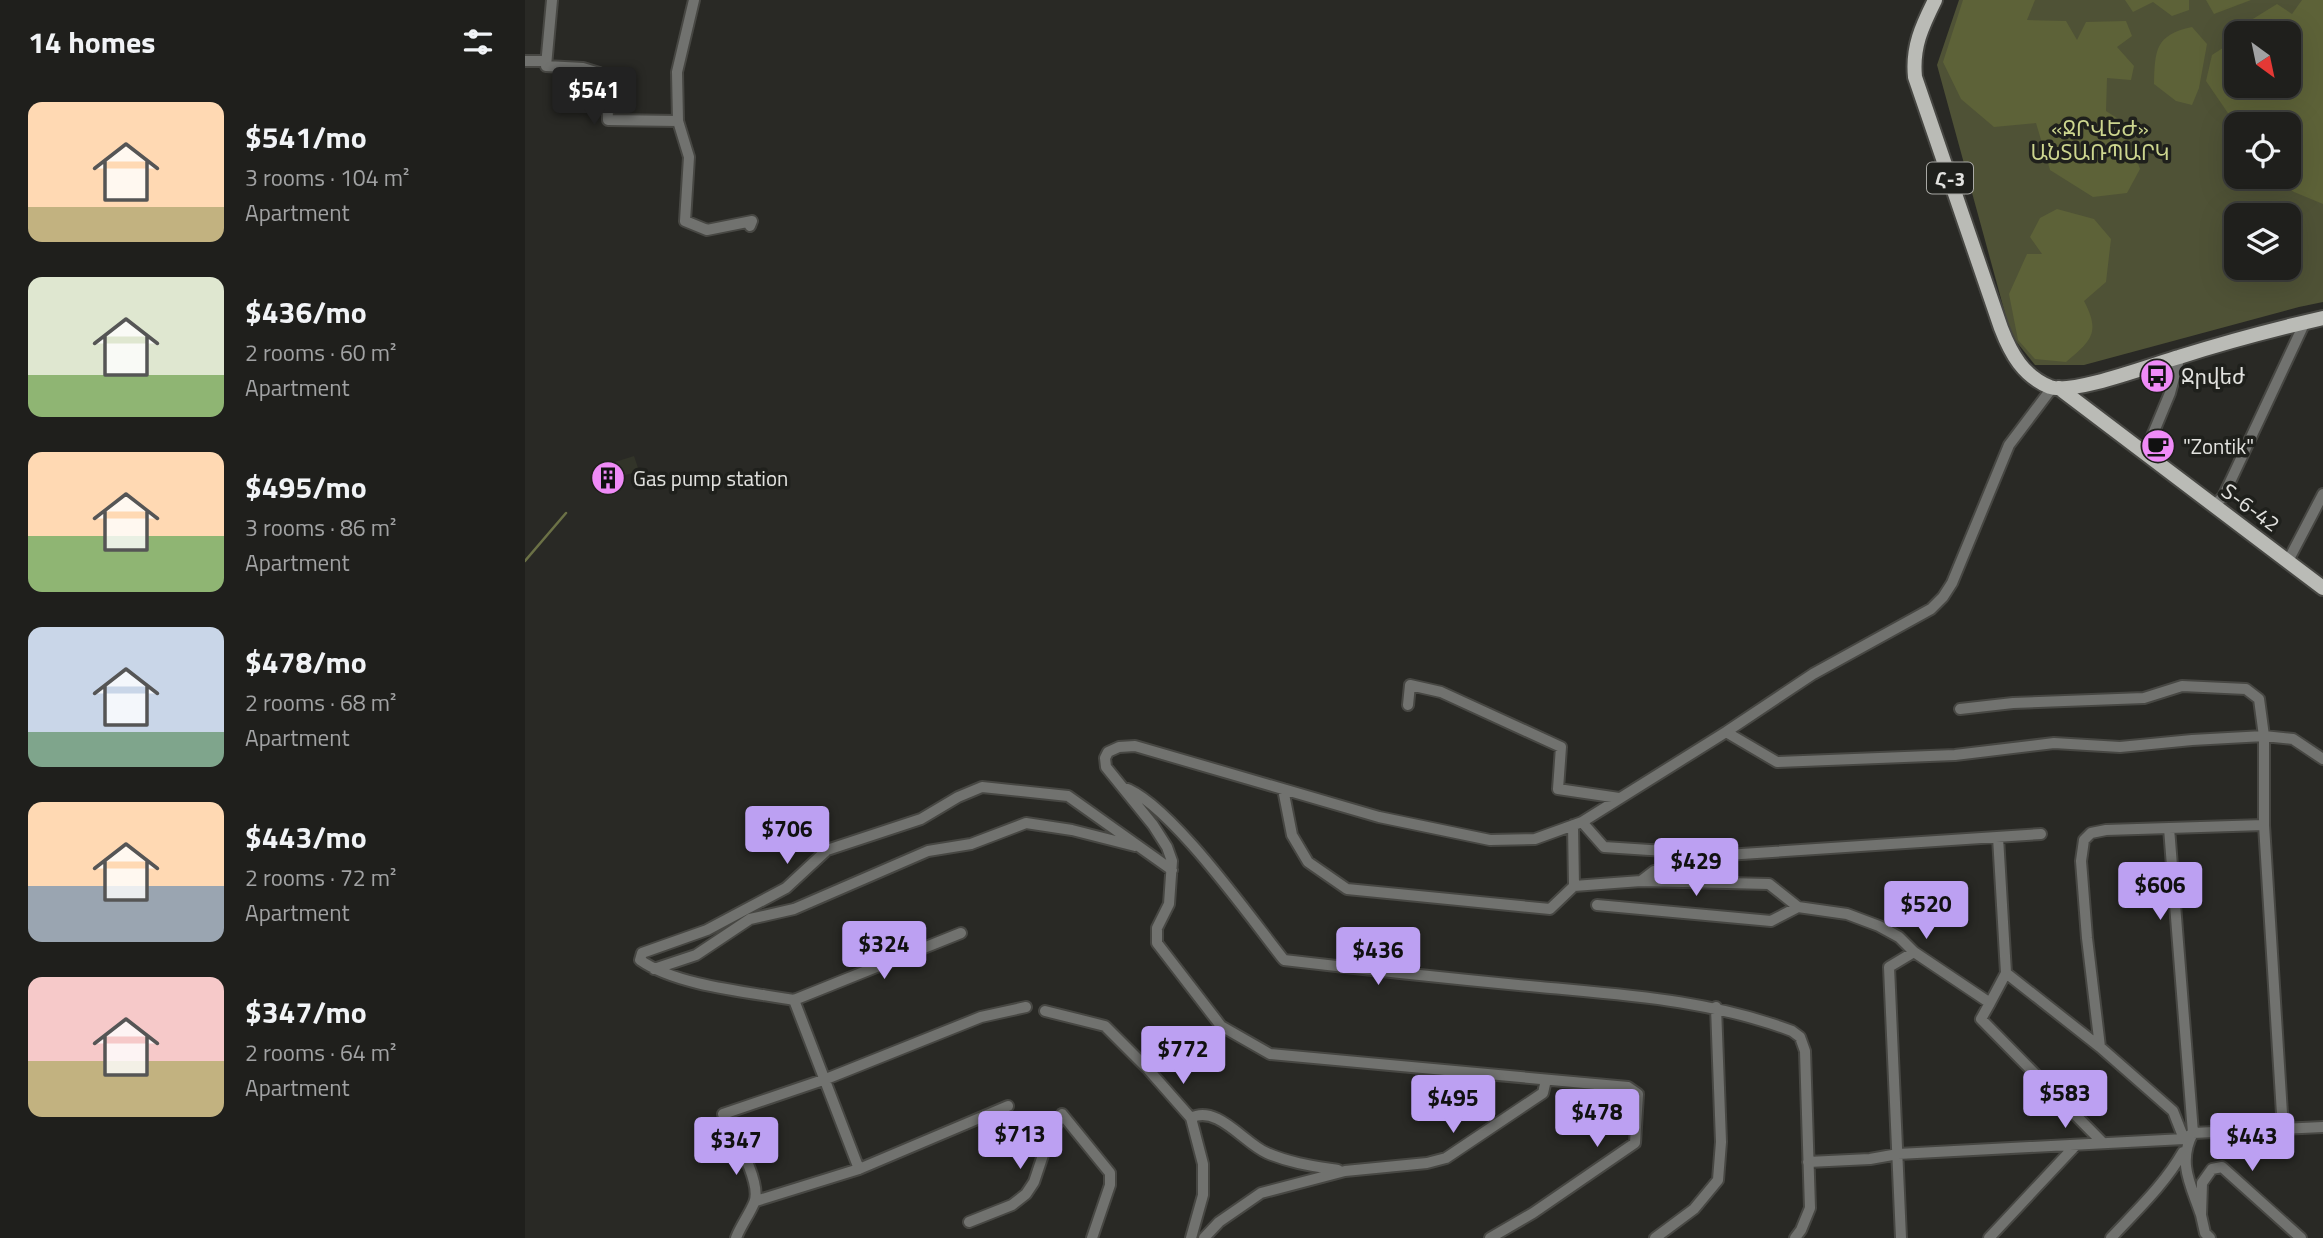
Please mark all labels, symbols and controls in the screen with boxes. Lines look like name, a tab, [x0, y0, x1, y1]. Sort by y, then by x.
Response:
text: 14 homes	[28, 19, 155, 65]
north arrow	[2224, 21, 2301, 98]
map controls	[2224, 21, 2301, 280]
icon: filters	[459, 23, 497, 61]
pin: $541	[553, 68, 635, 127]
text: $541	[568, 72, 620, 107]
park label: «ՋՐՎԵԺ» ԱՆՏԱՌՊԱՐԿ	[2030, 112, 2170, 168]
button: locate	[2224, 112, 2301, 189]
text: $541/mo	[245, 114, 367, 160]
icon: home	[84, 130, 168, 214]
text: 3 rooms · 104 m²	[245, 160, 409, 195]
road number: Հ-3	[1927, 162, 1973, 194]
text: Apartment	[245, 195, 350, 230]
button: layers	[2224, 203, 2301, 280]
text: $436/mo	[245, 289, 367, 335]
icon: home	[84, 305, 168, 389]
text: 2 rooms · 60 m²	[245, 335, 396, 370]
bus stop icon: Ջրվեժ	[2138, 357, 2176, 395]
place label: Ջրվեժ	[2181, 360, 2245, 392]
text: Apartment	[245, 370, 350, 405]
cafe icon: "Zontik"	[2139, 427, 2177, 465]
place label: "Zontik"	[2183, 430, 2254, 462]
building icon: Gas pump station	[589, 459, 627, 497]
place label: Gas pump station	[633, 462, 788, 494]
text: $495/mo	[245, 464, 367, 510]
street label: Տ-6-42	[2215, 475, 2287, 539]
icon: home	[84, 480, 168, 564]
text: 3 rooms · 86 m²	[245, 510, 396, 545]
text: Apartment	[245, 545, 350, 580]
text: $478/mo	[245, 639, 367, 685]
icon: home	[84, 655, 168, 739]
text: 2 rooms · 68 m²	[245, 685, 396, 720]
text: Apartment	[245, 720, 350, 755]
pin: $706	[746, 806, 828, 866]
text: $706	[761, 811, 813, 846]
text: $443/mo	[245, 814, 367, 860]
icon: home	[84, 830, 168, 914]
pin: $429	[1655, 838, 1737, 898]
text: $429	[1670, 843, 1722, 878]
text: 2 rooms · 72 m²	[245, 860, 396, 895]
pin: $606	[2119, 862, 2201, 922]
text: $606	[2134, 867, 2186, 902]
pin: $520	[1885, 881, 1967, 941]
text: $520	[1900, 886, 1952, 921]
text: Apartment	[245, 895, 350, 930]
pin: $324	[843, 922, 925, 981]
text: $324	[858, 926, 910, 961]
pin: $436	[1337, 928, 1419, 987]
text: $436	[1352, 932, 1404, 967]
text: $347/mo	[245, 989, 367, 1035]
icon: home	[84, 1005, 168, 1089]
pin: $772	[1142, 1026, 1224, 1086]
text: $772	[1157, 1031, 1209, 1066]
text: 2 rooms · 64 m²	[245, 1035, 396, 1070]
text: Apartment	[245, 1070, 350, 1105]
pin: $583	[2024, 1070, 2106, 1130]
text: $583	[2039, 1075, 2091, 1110]
pin: $495	[1412, 1076, 1494, 1135]
text: $495	[1427, 1080, 1479, 1115]
pin: $478	[1556, 1090, 1638, 1149]
text: $478	[1571, 1094, 1623, 1129]
pin: $713	[979, 1112, 1061, 1171]
pin: $443	[2211, 1114, 2293, 1173]
text: $713	[994, 1116, 1046, 1151]
pin: $347	[695, 1118, 777, 1177]
text: $443	[2226, 1118, 2278, 1153]
text: $347	[710, 1122, 762, 1157]

